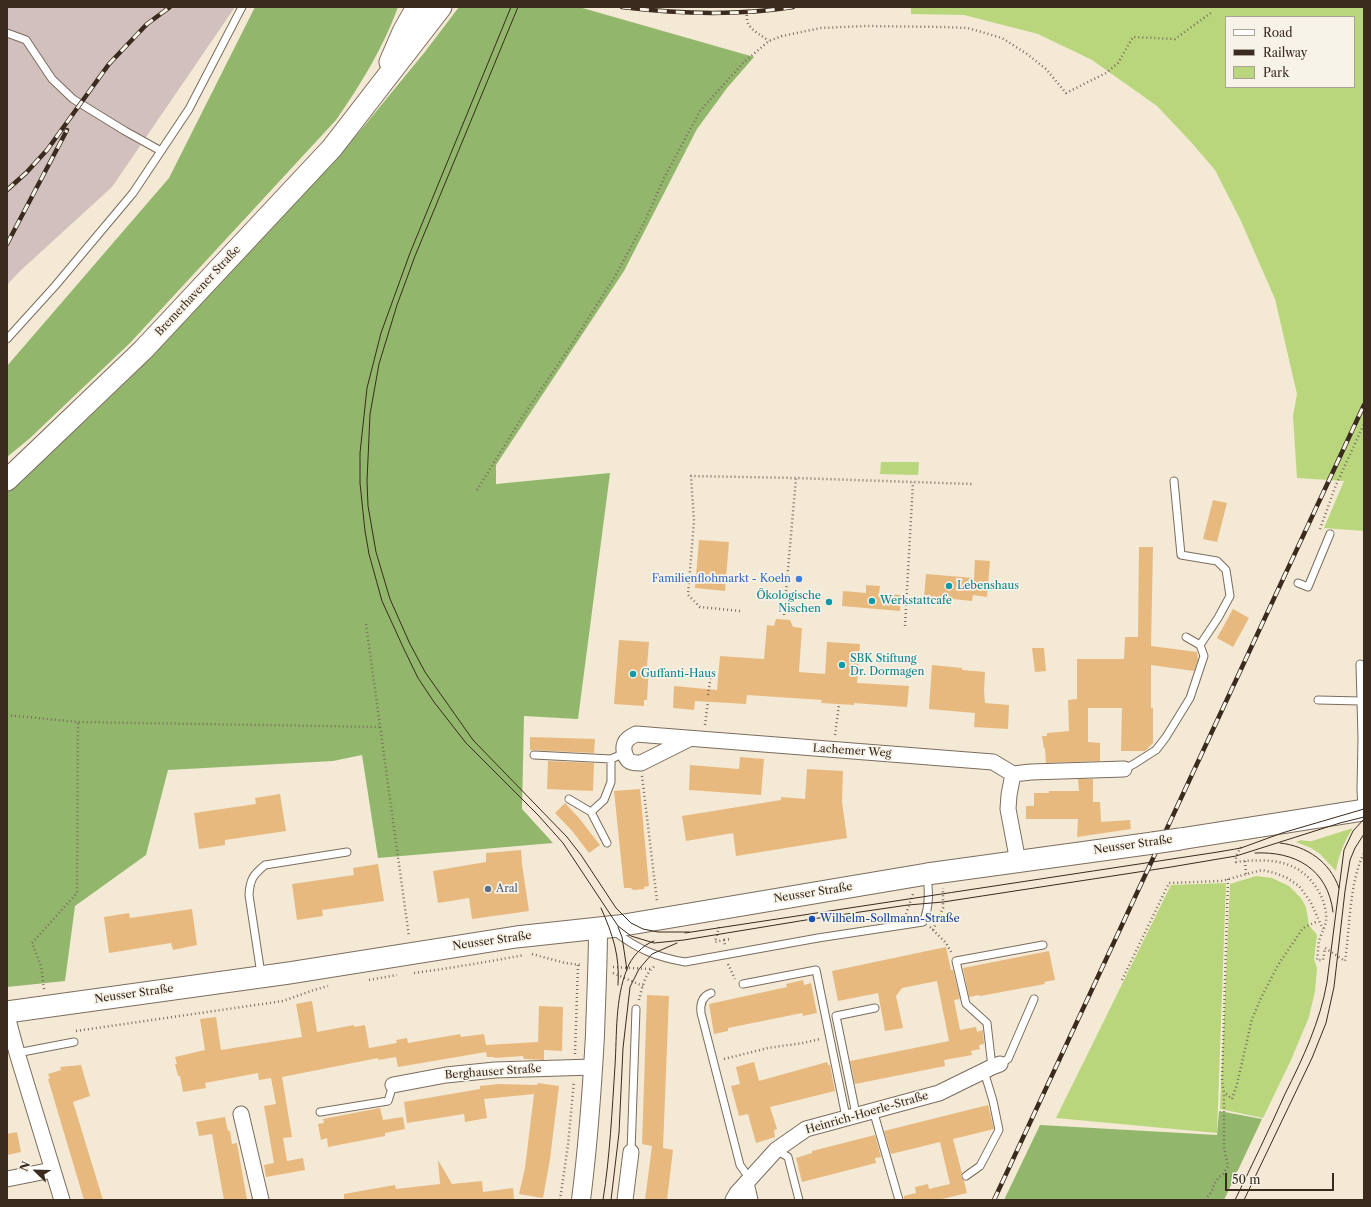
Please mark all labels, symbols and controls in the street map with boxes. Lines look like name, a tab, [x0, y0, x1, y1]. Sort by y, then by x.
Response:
legend	[1225, 16, 1355, 88]
text: Road	[1263, 25, 1293, 40]
text: Railway	[1263, 45, 1308, 60]
text: Park	[1263, 65, 1289, 80]
street label: Bremerhavener Straße	[153, 243, 243, 339]
place label: Familienflohmarkt - Koeln	[652, 572, 791, 586]
marker: Familienflohmarkt - Koeln	[794, 574, 804, 584]
place label: Lebenshaus	[957, 579, 1019, 593]
marker: Lebenshaus	[944, 581, 954, 591]
place label: Ökologische Nischen	[757, 589, 821, 615]
place label: Werkstattcafe	[880, 594, 952, 608]
marker: Werkstattcafe	[867, 596, 877, 606]
marker: Ökologische Nischen	[824, 597, 834, 607]
place label: SBK Stiftung Dr. Dormagen	[850, 652, 924, 678]
marker: SBK Stiftung Dr. Dormagen	[837, 660, 847, 670]
place label: Guffanti-Haus	[641, 667, 716, 681]
marker: Guffanti-Haus	[628, 669, 638, 679]
street label: Lachemer Weg	[812, 742, 892, 760]
street label: Neusser Straße	[1093, 833, 1173, 857]
street label: Neusser Straße	[773, 880, 853, 906]
place label: Aral	[496, 882, 518, 896]
marker: Aral	[483, 884, 493, 894]
place label: Wilhelm-Sollmann-Straße	[820, 912, 960, 926]
marker: Wilhelm-Sollmann-Straße	[807, 914, 817, 924]
street label: Neusser Straße	[452, 929, 532, 953]
street label: Neusser Straße	[94, 982, 174, 1006]
street label: Berghauser Straße	[444, 1062, 542, 1082]
street label: Heinrich-Hoerle-Straße	[804, 1089, 930, 1137]
north arrow	[16, 1151, 56, 1191]
text: N	[17, 1159, 33, 1173]
scale bar	[1227, 1165, 1336, 1191]
text: 50 m	[1232, 1172, 1261, 1187]

